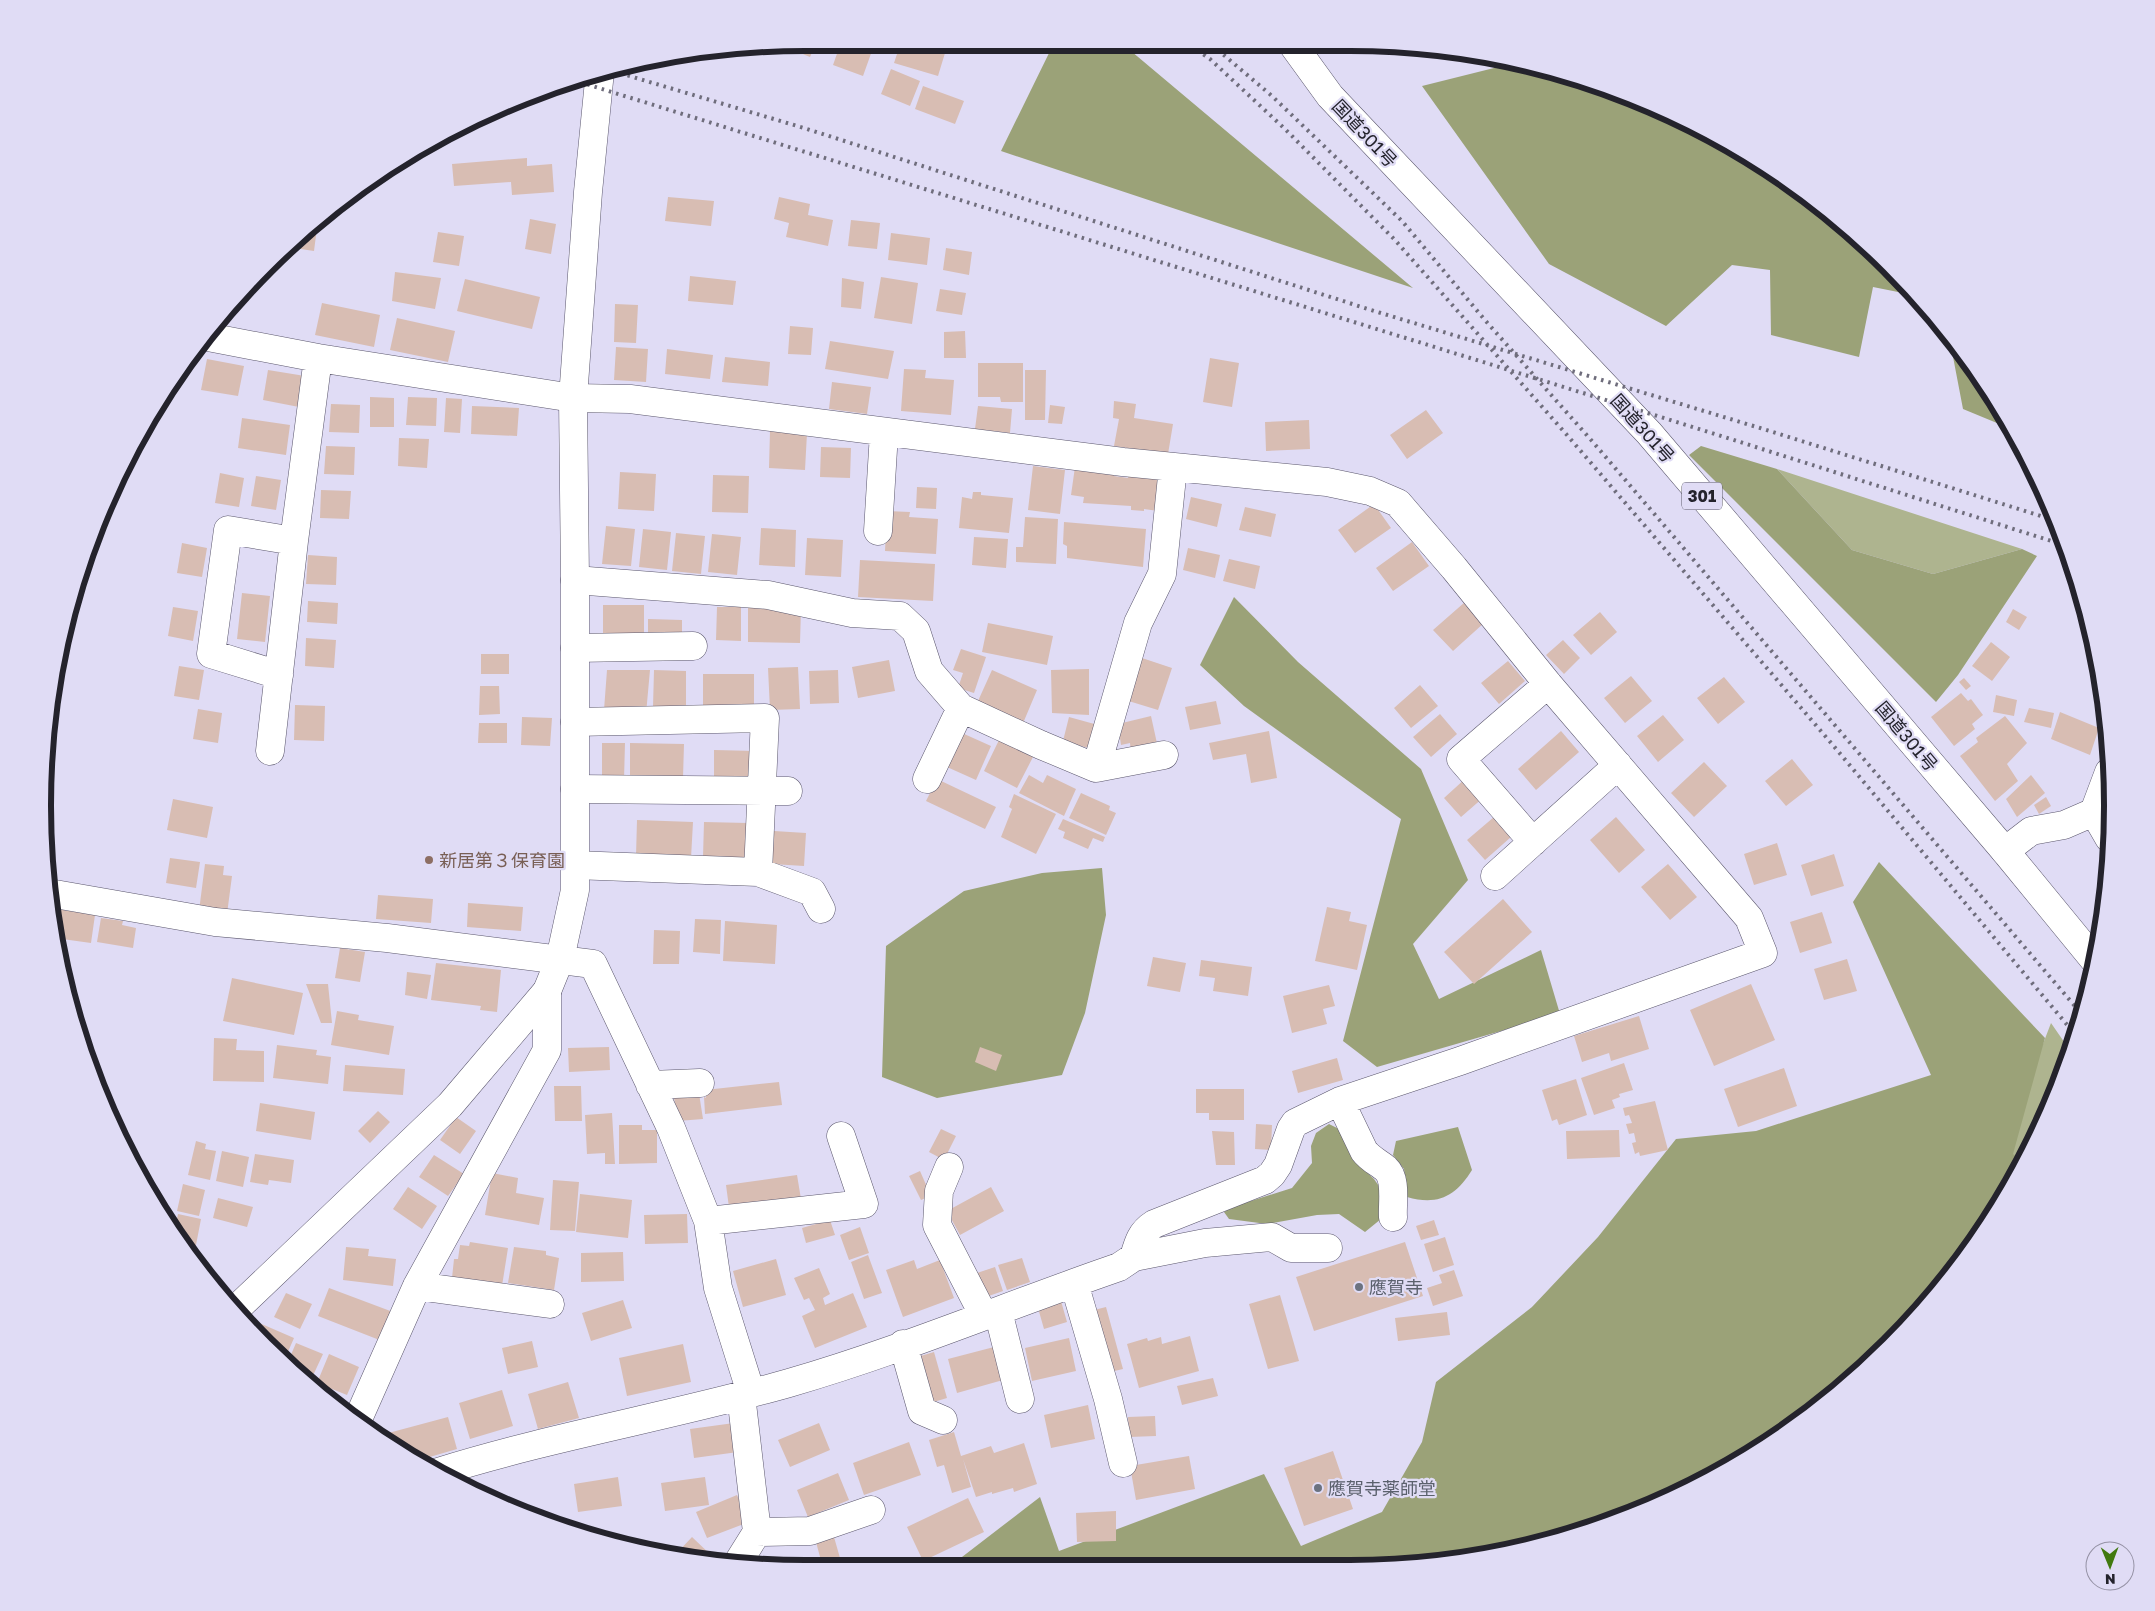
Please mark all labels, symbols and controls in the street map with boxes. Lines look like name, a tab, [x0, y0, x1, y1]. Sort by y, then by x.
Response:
street label: 国道301号	[1328, 95, 1402, 171]
street label: 国道301号	[1607, 389, 1679, 467]
road number: 301	[1682, 482, 1722, 510]
street label: 国道301号	[1871, 697, 1943, 775]
place label: 新居第３保育園	[439, 849, 565, 871]
marker: 新居第３保育園	[423, 854, 435, 866]
place label: 應賀寺	[1369, 1276, 1423, 1298]
marker: 應賀寺	[1353, 1281, 1365, 1293]
place label: 應賀寺薬師堂	[1328, 1477, 1436, 1499]
marker: 應賀寺薬師堂	[1312, 1482, 1324, 1494]
north arrow	[2085, 1541, 2135, 1591]
text: N	[2105, 1571, 2116, 1588]

